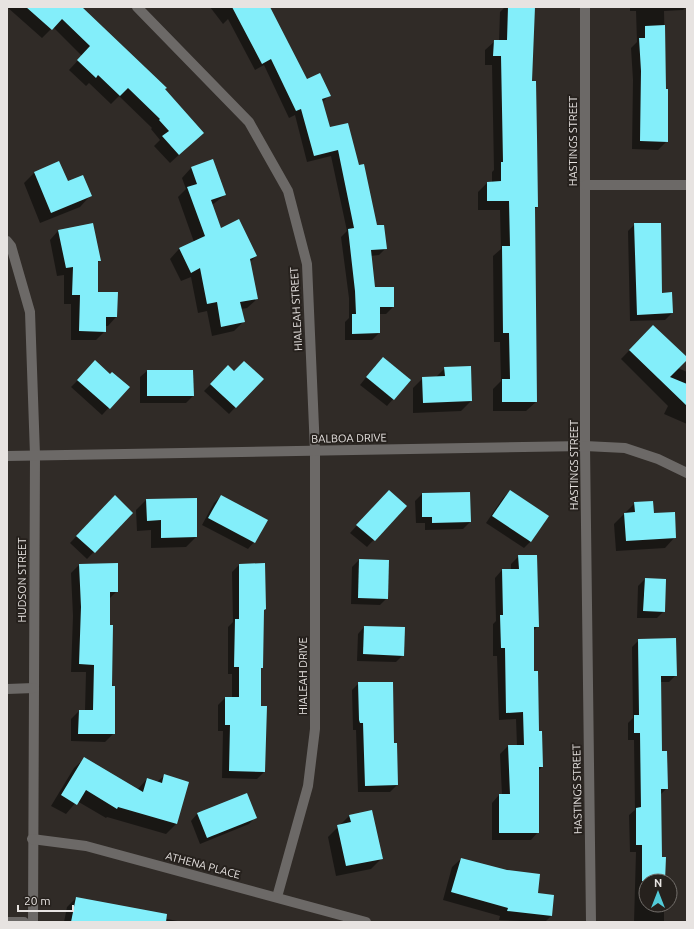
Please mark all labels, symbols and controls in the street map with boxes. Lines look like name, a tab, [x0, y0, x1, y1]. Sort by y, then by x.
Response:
street label: HASTINGS STREET	[567, 96, 579, 186]
street label: HIALEAH STREET	[288, 267, 304, 351]
street label: HASTINGS STREET	[568, 420, 580, 510]
street label: BALBOA DRIVE	[311, 431, 387, 445]
street label: HUDSON STREET	[16, 538, 28, 622]
street label: HIALEAH DRIVE	[297, 637, 309, 715]
street label: HASTINGS STREET	[570, 744, 584, 834]
street label: ATHENA PLACE	[165, 849, 241, 881]
north arrow	[638, 873, 678, 913]
text: N	[654, 877, 662, 889]
scale bar	[18, 887, 73, 913]
text: 20 m	[24, 894, 51, 907]

